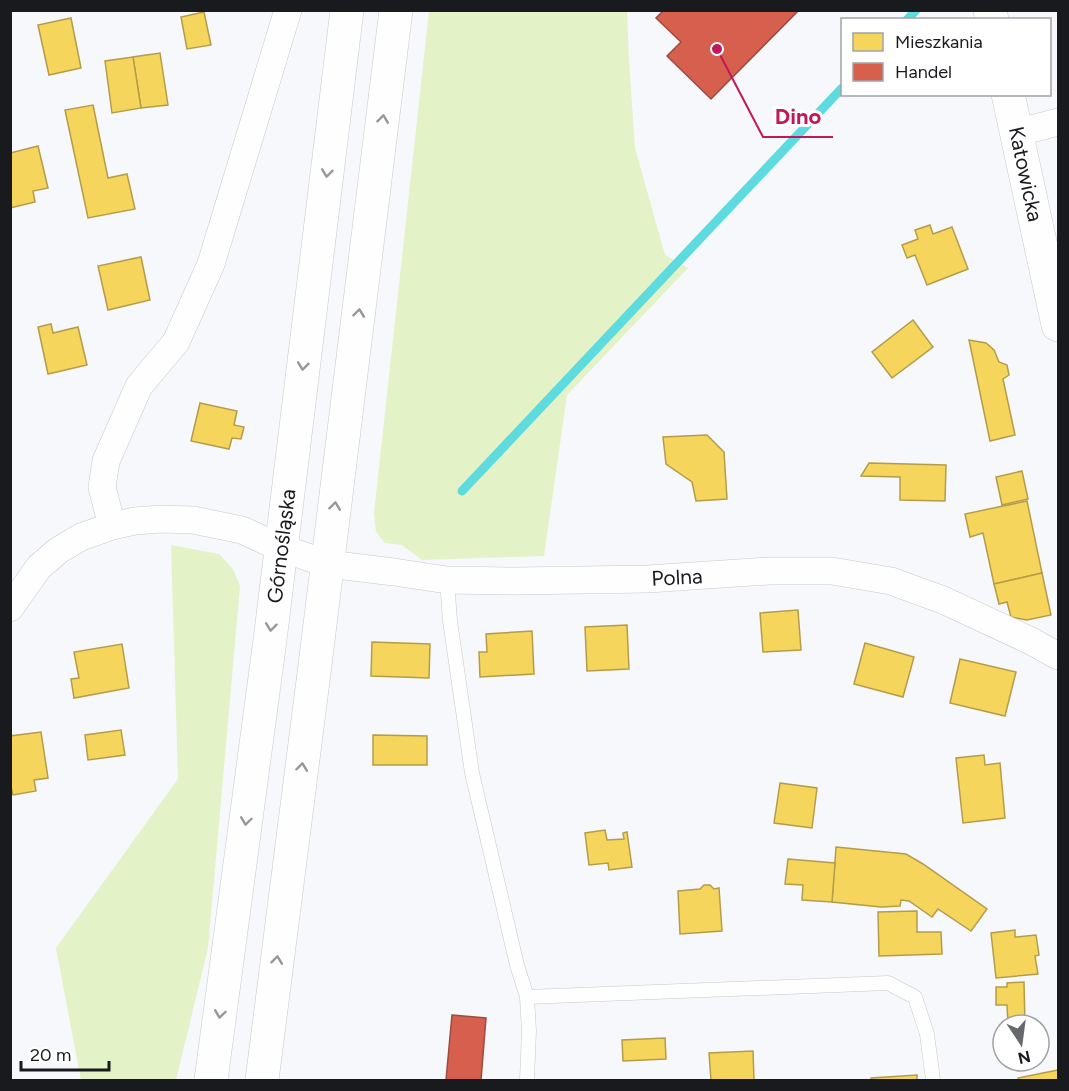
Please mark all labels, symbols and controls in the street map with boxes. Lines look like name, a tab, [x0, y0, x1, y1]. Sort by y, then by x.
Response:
legend	[841, 18, 1051, 96]
text: Mieszkania	[895, 31, 983, 53]
text: Handel	[895, 61, 952, 83]
callout: Dino	[763, 97, 833, 137]
text: Dino	[775, 103, 821, 130]
one-way arrow	[376, 115, 388, 124]
street label: Katowicka	[1004, 124, 1048, 224]
one-way arrow	[321, 168, 334, 177]
one-way arrow	[352, 308, 365, 317]
one-way arrow	[297, 362, 310, 371]
street label: Górnośląska	[262, 488, 300, 604]
one-way arrow	[328, 502, 341, 511]
street label: Polna	[651, 563, 703, 591]
one-way arrow	[266, 623, 278, 632]
one-way arrow	[296, 762, 308, 771]
one-way arrow	[240, 816, 253, 825]
one-way arrow	[271, 955, 283, 965]
one-way arrow	[215, 1009, 227, 1019]
north arrow	[991, 1013, 1051, 1073]
scale bar	[21, 1034, 110, 1072]
text: 20 m	[30, 1044, 71, 1066]
text: N	[1016, 1046, 1032, 1068]

